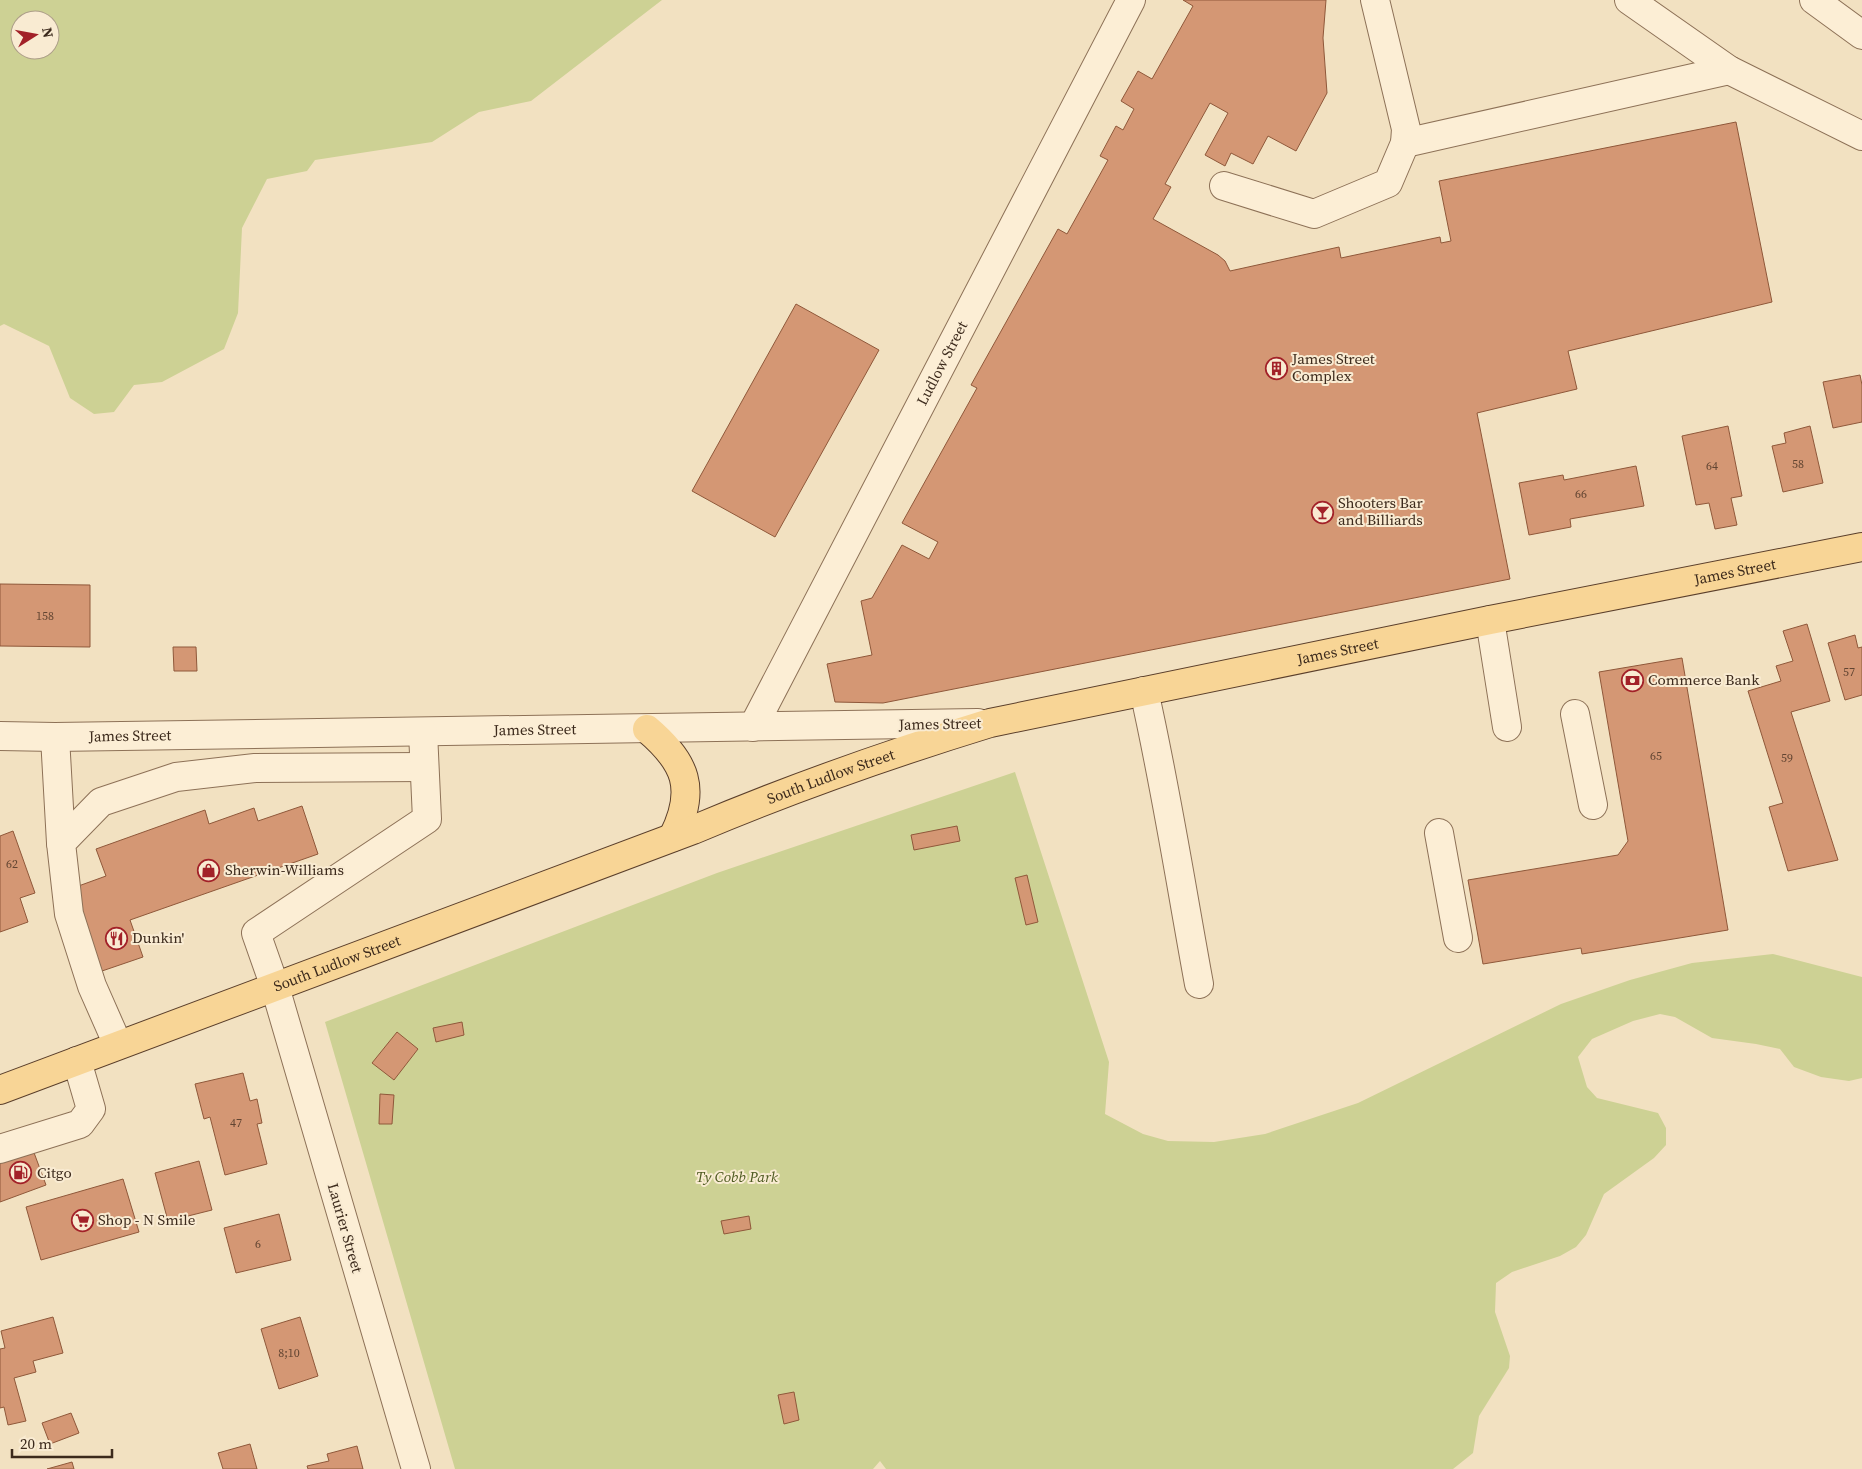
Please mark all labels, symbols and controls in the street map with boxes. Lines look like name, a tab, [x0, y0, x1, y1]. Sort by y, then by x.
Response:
north arrow	[10, 10, 60, 60]
text: N	[37, 26, 59, 39]
street label: Ludlow Street	[911, 317, 972, 409]
place label: James Street Complex	[1291, 348, 1375, 386]
building icon: James Street Complex	[1264, 356, 1288, 380]
house number: 58	[1792, 456, 1804, 472]
house number: 64	[1706, 458, 1718, 474]
house number: 66	[1575, 486, 1587, 502]
place label: Shooters Bar and Billiards	[1338, 492, 1424, 530]
bar icon: Shooters Bar and Billiards	[1310, 500, 1334, 524]
street label: James Street	[1691, 553, 1778, 590]
house number: 158	[36, 608, 54, 624]
street label: James Street	[1294, 632, 1380, 670]
house number: 57	[1843, 664, 1855, 680]
bank icon: Commerce Bank	[1620, 668, 1644, 692]
place label: Commerce Bank	[1648, 669, 1760, 690]
street label: James Street	[897, 712, 982, 735]
street label: James Street	[492, 718, 577, 740]
street label: James Street	[87, 724, 172, 747]
street label: South Ludlow Street	[764, 743, 897, 809]
house number: 65	[1650, 748, 1662, 764]
house number: 59	[1781, 750, 1793, 766]
house number: 62	[6, 856, 18, 872]
shop icon: Sherwin-Williams	[197, 858, 221, 882]
place label: Sherwin-Williams	[225, 859, 344, 880]
restaurant icon: Dunkin'	[104, 926, 128, 950]
place label: Dunkin'	[132, 927, 185, 948]
street label: South Ludlow Street	[270, 930, 403, 996]
house number: 47	[230, 1115, 242, 1131]
fuel station icon: Citgo	[9, 1161, 33, 1185]
place label: Citgo	[37, 1162, 72, 1183]
park label: Ty Cobb Park	[696, 1166, 779, 1187]
street label: Laurier Street	[323, 1181, 368, 1275]
supermarket icon: Shop - N Smile	[70, 1208, 94, 1232]
place label: Shop - N Smile	[98, 1209, 196, 1230]
house number: 6	[255, 1236, 261, 1252]
house number: 8;10	[278, 1345, 300, 1361]
scale bar	[12, 1426, 112, 1458]
text: 20 m	[20, 1433, 52, 1454]

